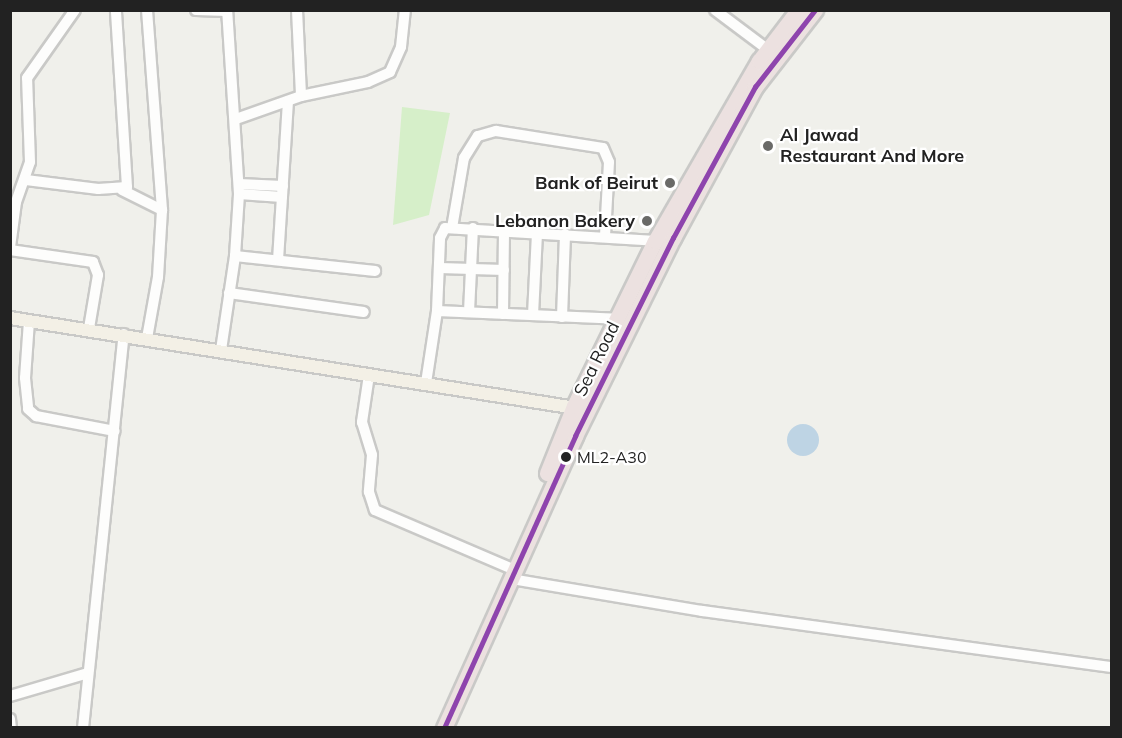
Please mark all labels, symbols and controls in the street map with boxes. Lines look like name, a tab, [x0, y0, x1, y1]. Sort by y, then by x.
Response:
place label: Al Jawad Restaurant And More	[780, 125, 964, 168]
marker: Al Jawad Restaurant And More	[761, 139, 775, 153]
place label: Bank of Beirut	[535, 172, 658, 194]
marker: Bank of Beirut	[663, 176, 677, 190]
place label: Lebanon Bakery	[495, 210, 635, 232]
marker: Lebanon Bakery	[640, 214, 654, 228]
street label: Sea Road	[570, 318, 624, 400]
place label: ML2-A30	[577, 447, 647, 467]
marker: ML2-A30	[560, 451, 572, 463]

